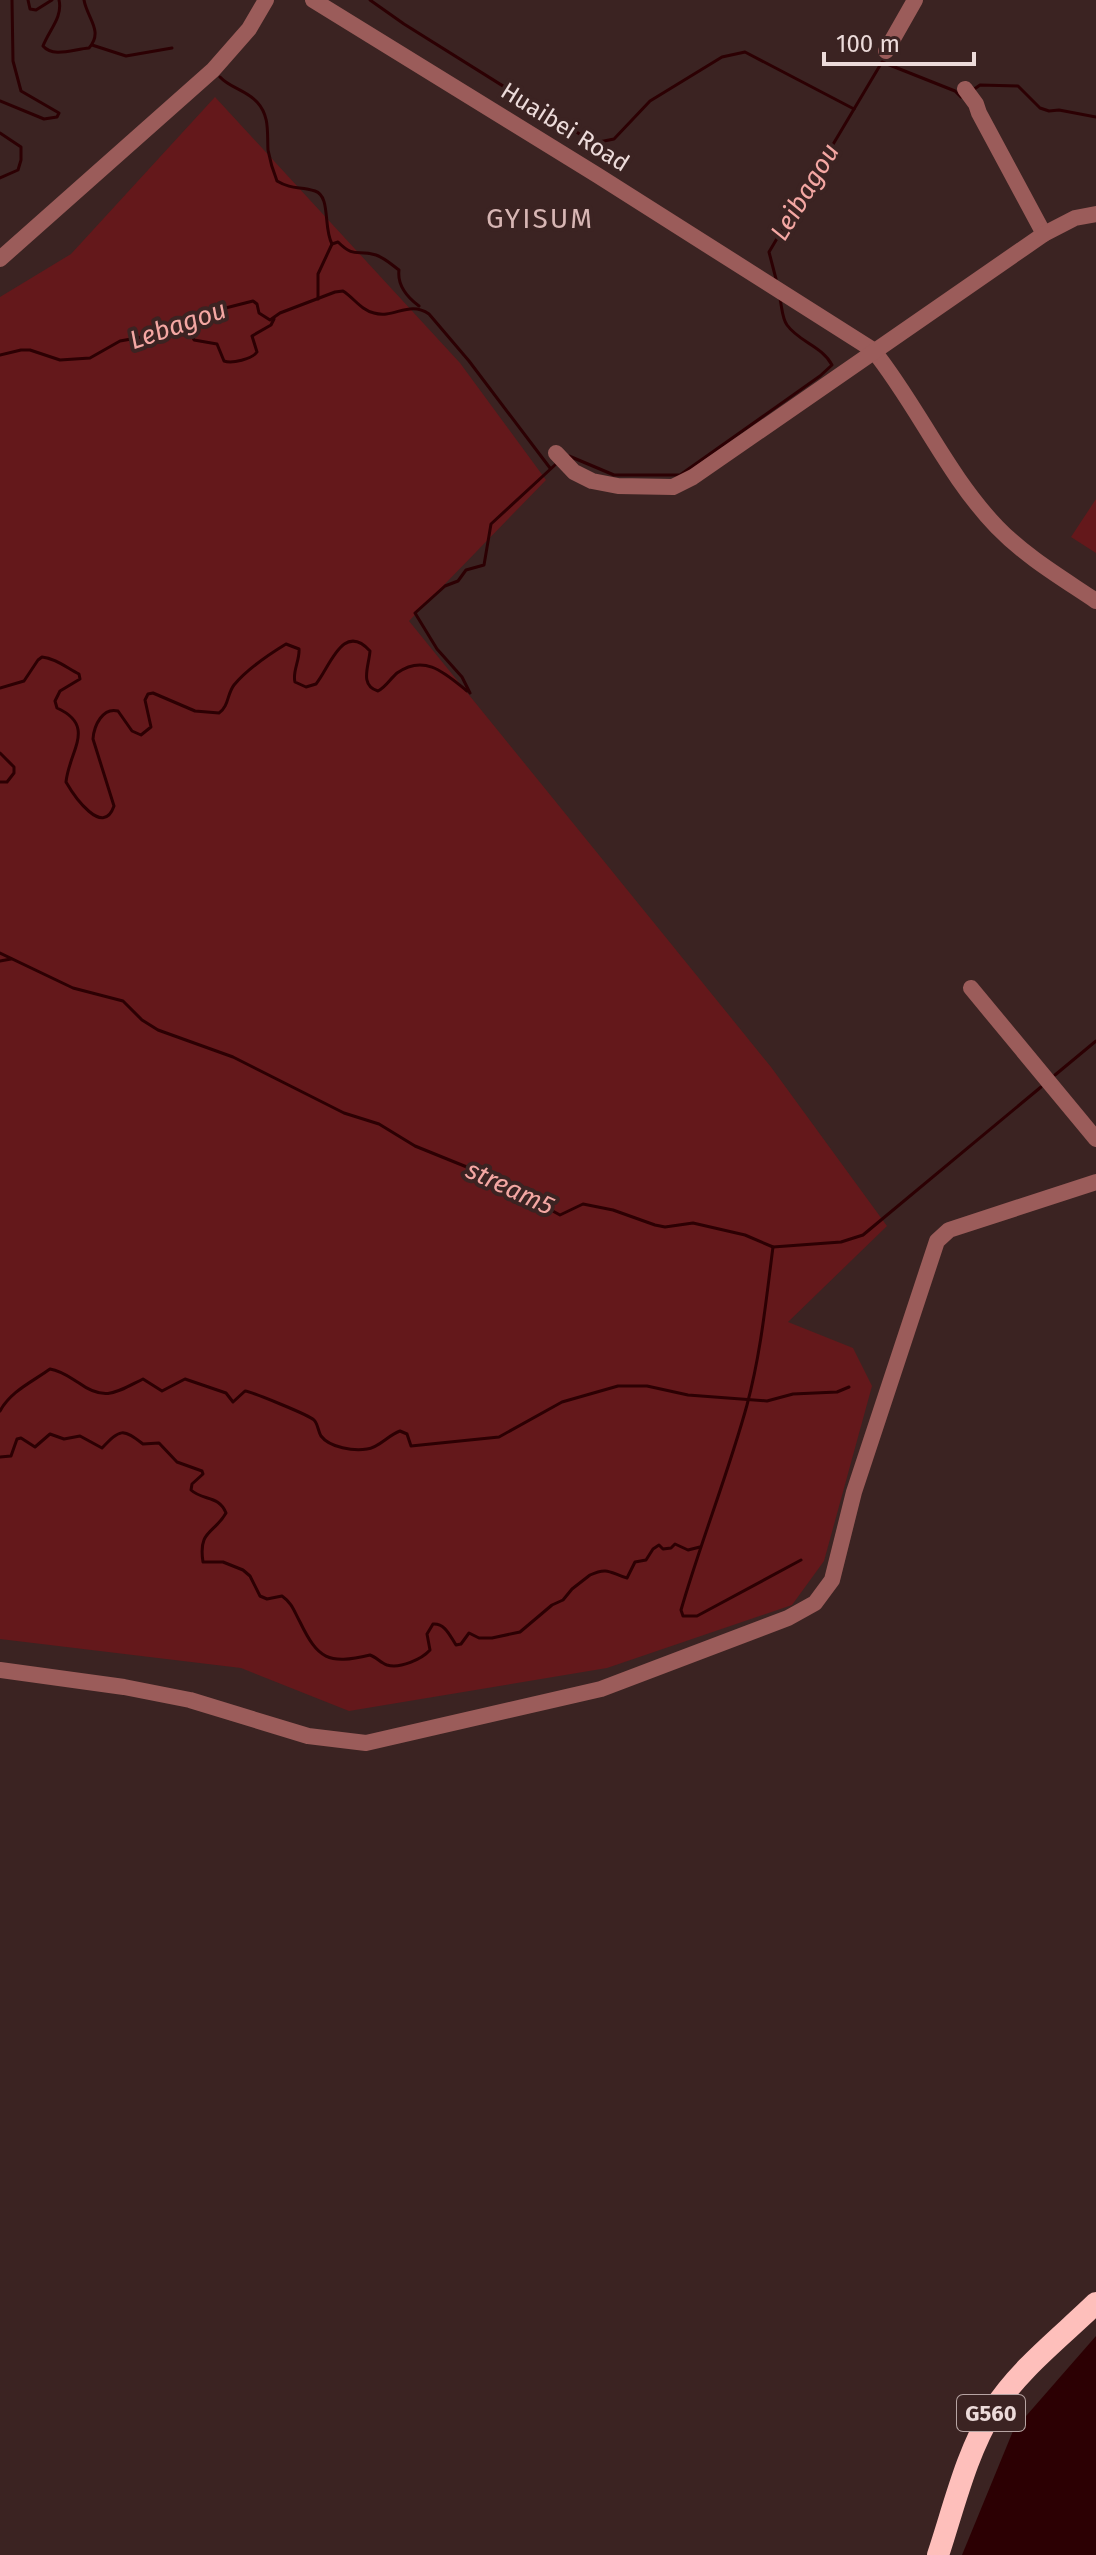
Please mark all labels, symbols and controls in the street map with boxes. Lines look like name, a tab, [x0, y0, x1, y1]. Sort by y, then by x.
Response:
scale bar	[824, 16, 974, 66]
text: 100 m	[836, 30, 900, 58]
street label: Huaibei Road	[496, 76, 634, 178]
water label: Leibagou	[764, 138, 846, 246]
district label: GYISUM	[486, 202, 594, 235]
water label: Lebagou	[125, 294, 231, 356]
water label: stream5	[460, 1154, 559, 1222]
road number: G560	[957, 2395, 1025, 2431]

